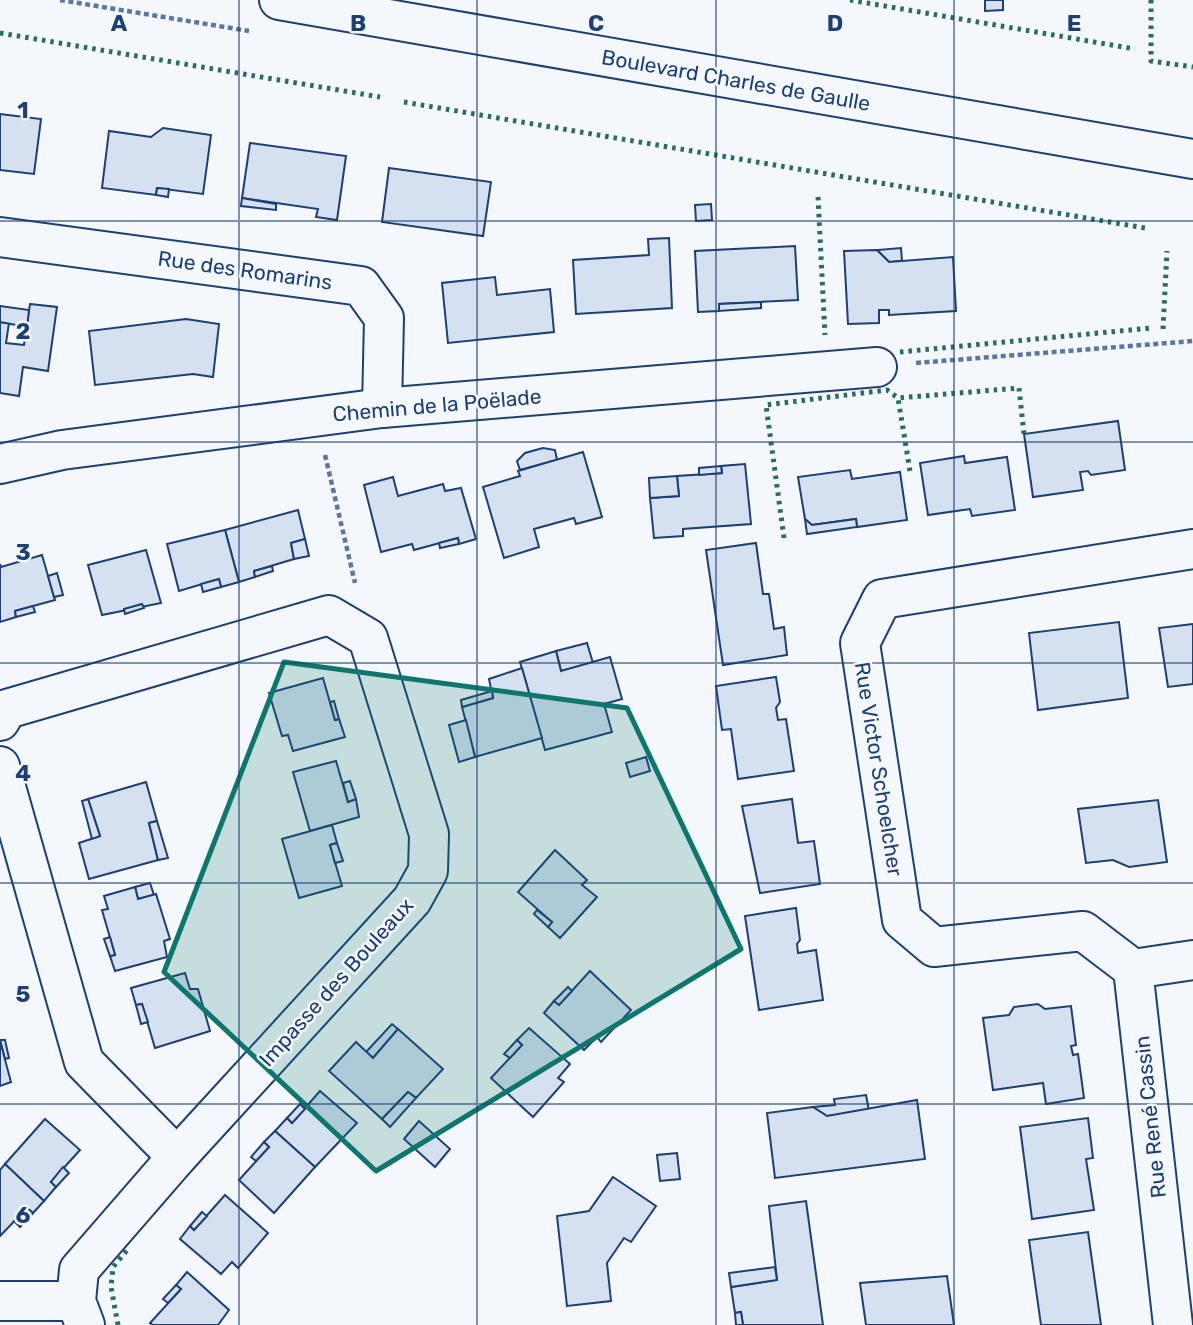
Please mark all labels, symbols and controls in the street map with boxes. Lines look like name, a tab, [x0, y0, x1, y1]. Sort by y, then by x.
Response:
text: A	[111, 9, 128, 37]
text: B	[350, 9, 366, 37]
text: C	[588, 9, 604, 37]
text: D	[827, 9, 843, 37]
text: E	[1067, 9, 1081, 37]
street label: Boulevard Charles de Gaulle	[600, 44, 872, 116]
text: 1	[17, 96, 29, 124]
street label: Rue des Romarins	[156, 245, 334, 295]
text: 2	[16, 317, 30, 345]
street label: Chemin de la Poëlade	[332, 383, 542, 427]
text: 3	[15, 538, 31, 566]
street label: Rue Victor Schoelcher	[850, 660, 908, 878]
text: 4	[15, 759, 31, 787]
street label: Impasse des Bouleaux	[254, 893, 418, 1071]
text: 5	[16, 980, 31, 1008]
street label: Rue René Cassin	[1129, 1035, 1171, 1199]
text: 6	[16, 1201, 31, 1229]

